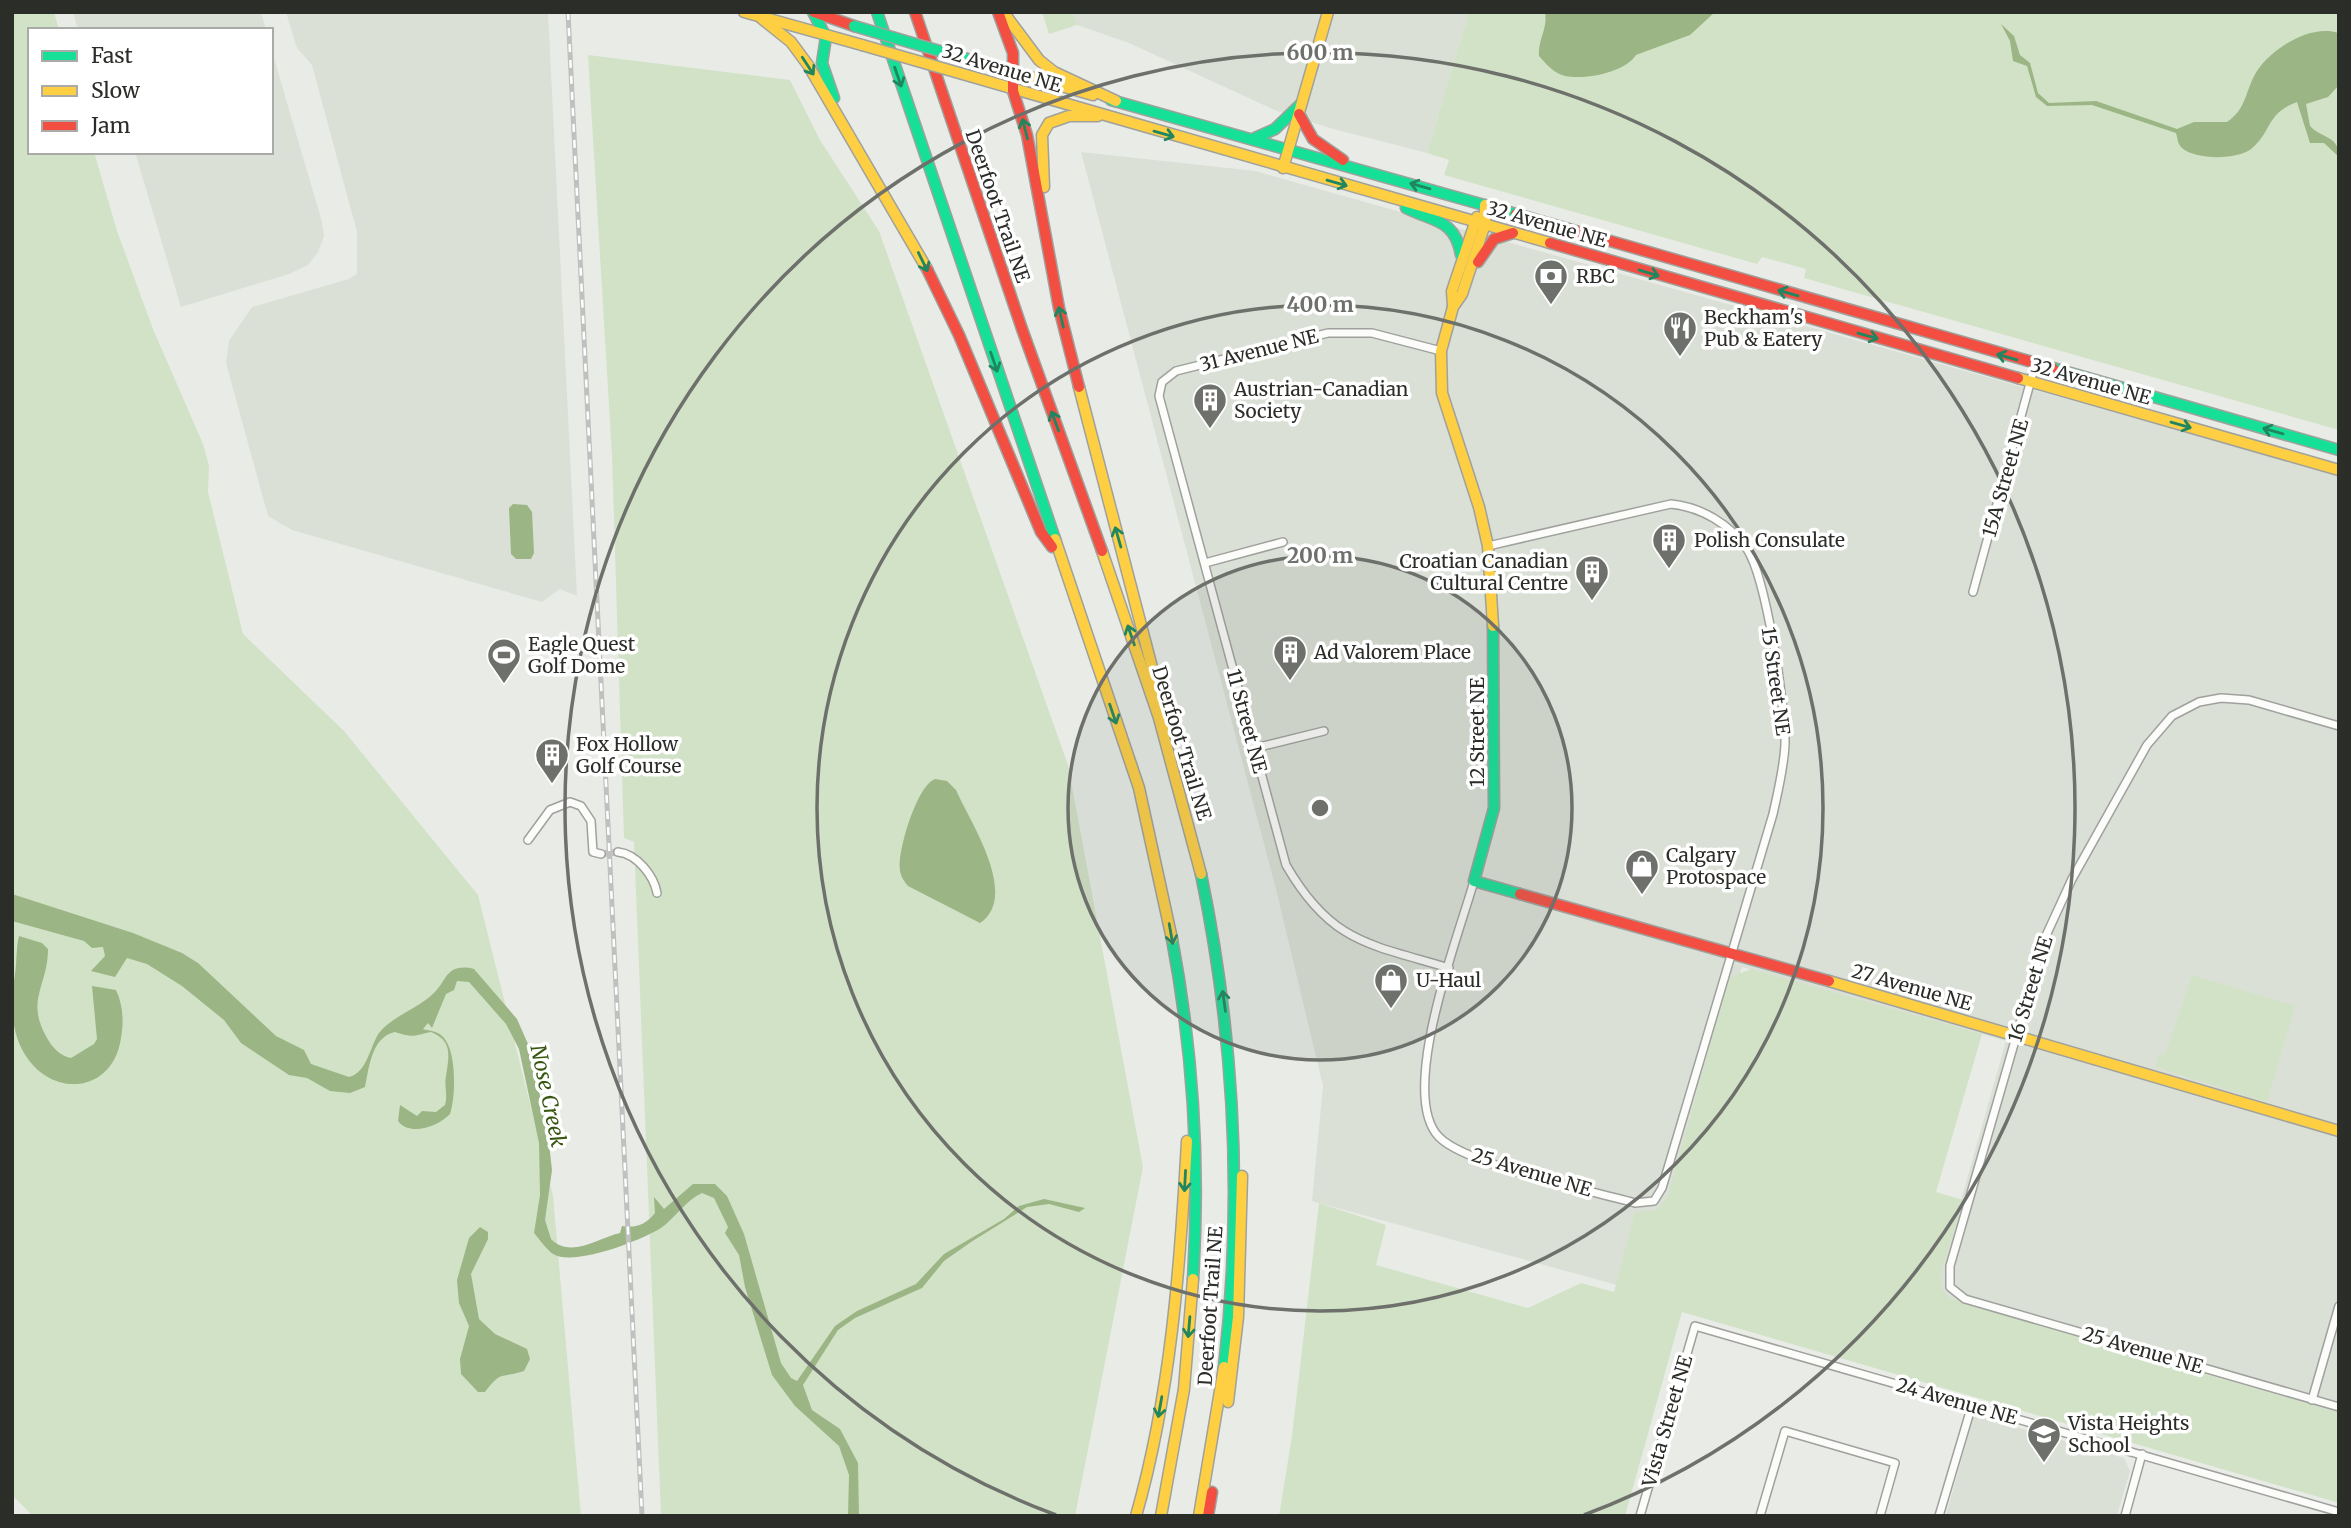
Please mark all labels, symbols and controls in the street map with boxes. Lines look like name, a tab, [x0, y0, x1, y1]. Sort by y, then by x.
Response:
legend	[28, 28, 273, 154]
street label: 32 Avenue NE	[939, 38, 1065, 98]
text: 600 m	[1287, 39, 1353, 66]
text: Fast	[91, 42, 133, 69]
one-way arrow	[801, 56, 815, 76]
one-way arrow	[893, 66, 906, 88]
text: Slow	[91, 77, 140, 104]
text: Jam	[90, 112, 130, 139]
one-way arrow	[1018, 118, 1031, 140]
street label: Deerfoot Trail NE	[961, 126, 1035, 286]
one-way arrow	[1153, 129, 1175, 142]
one-way arrow	[1326, 178, 1348, 191]
one-way arrow	[1409, 179, 1431, 192]
street label: 32 Avenue NE	[1484, 195, 1610, 253]
one-way arrow	[917, 251, 931, 272]
bank icon: RBC	[1532, 257, 1570, 306]
place label: RBC	[1576, 264, 1615, 288]
one-way arrow	[1638, 268, 1660, 281]
one-way arrow	[1778, 286, 1800, 299]
text: 400 m	[1286, 291, 1354, 318]
place label: Beckham's Pub & Eatery	[1704, 305, 1822, 351]
one-way arrow	[1054, 306, 1067, 329]
restaurant icon: Beckham's Pub & Eatery	[1661, 309, 1699, 358]
street label: 31 Avenue NE	[1197, 324, 1321, 376]
one-way arrow	[1857, 330, 1879, 343]
one-way arrow	[1996, 349, 2018, 362]
one-way arrow	[989, 351, 1001, 373]
street label: 32 Avenue NE	[2028, 352, 2154, 410]
place label: Austrian-Canadian Society	[1233, 377, 1409, 423]
building icon: Austrian-Canadian Society	[1191, 381, 1229, 430]
one-way arrow	[1048, 411, 1060, 433]
street label: 15A Street NE	[1977, 416, 2033, 540]
one-way arrow	[2169, 419, 2192, 432]
one-way arrow	[2262, 424, 2284, 437]
building icon: Polish Consulate	[1650, 521, 1688, 570]
one-way arrow	[1111, 527, 1124, 549]
place label: Polish Consulate	[1694, 528, 1845, 552]
text: 200 m	[1287, 542, 1353, 569]
place label: Croatian Canadian Cultural Centre	[1399, 549, 1568, 595]
building icon: Croatian Canadian Cultural Centre	[1573, 553, 1611, 602]
one-way arrow	[1124, 625, 1136, 647]
street label: 15 Street NE	[1757, 625, 1795, 737]
place label: Eagle Quest Golf Dome	[528, 632, 636, 678]
building icon: Ad Valorem Place	[1271, 633, 1309, 682]
sports icon: Eagle Quest Golf Dome	[485, 636, 523, 685]
place label: Ad Valorem Place	[1313, 640, 1471, 664]
street label: Deerfoot Trail NE	[1147, 663, 1217, 823]
street label: 11 Street NE	[1222, 666, 1272, 776]
street label: 12 Street NE	[1465, 677, 1489, 787]
one-way arrow	[1108, 703, 1120, 725]
place label: Fox Hollow Golf Course	[576, 732, 681, 778]
building icon: Fox Hollow Golf Course	[533, 736, 571, 785]
centre of rings	[1308, 796, 1332, 820]
place label: Calgary Protospace	[1666, 843, 1766, 889]
shop icon: Calgary Protospace	[1623, 847, 1661, 896]
one-way arrow	[1165, 922, 1178, 945]
street label: 16 Street NE	[2003, 933, 2057, 1045]
street label: 27 Avenue NE	[1849, 958, 1975, 1016]
shop icon: U-Haul	[1372, 961, 1410, 1010]
place label: U-Haul	[1416, 968, 1481, 992]
one-way arrow	[1217, 990, 1230, 1013]
water label: Nose Creek	[524, 1042, 573, 1150]
street label: 25 Avenue NE	[1469, 1142, 1595, 1202]
one-way arrow	[1178, 1169, 1191, 1192]
street label: Deerfoot Trail NE	[1192, 1225, 1228, 1387]
one-way arrow	[1182, 1316, 1195, 1338]
street label: 25 Avenue NE	[2080, 1321, 2206, 1379]
street label: Vista Street NE	[1636, 1352, 1697, 1491]
street label: 24 Avenue NE	[1894, 1372, 2020, 1430]
one-way arrow	[1152, 1395, 1166, 1418]
place label: Vista Heights School	[2067, 1411, 2189, 1457]
school or university icon: Vista Heights School	[2025, 1415, 2063, 1464]

